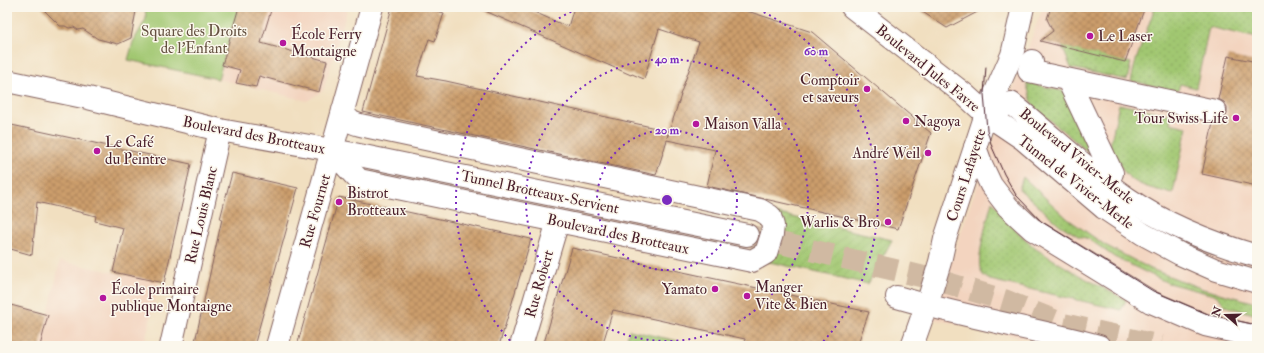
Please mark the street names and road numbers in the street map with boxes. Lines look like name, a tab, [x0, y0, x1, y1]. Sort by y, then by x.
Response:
street label: Boulevard Jules Favre	[871, 21, 984, 117]
street label: Boulevard Vivier-Merle	[1015, 104, 1138, 209]
street label: Boulevard des Brotteaux	[181, 112, 327, 159]
street label: Cours Lafayette	[943, 126, 990, 224]
street label: Tunnel de Vivier-Merle	[1014, 131, 1138, 234]
street label: Rue Louis Blanc	[181, 165, 222, 266]
street label: Tunnel Brotteaux-Servient	[459, 166, 621, 219]
street label: Rue Fournet	[296, 172, 335, 250]
street label: Boulevard des Brotteaux	[545, 210, 691, 259]
street label: Rue Robert	[521, 248, 558, 320]

